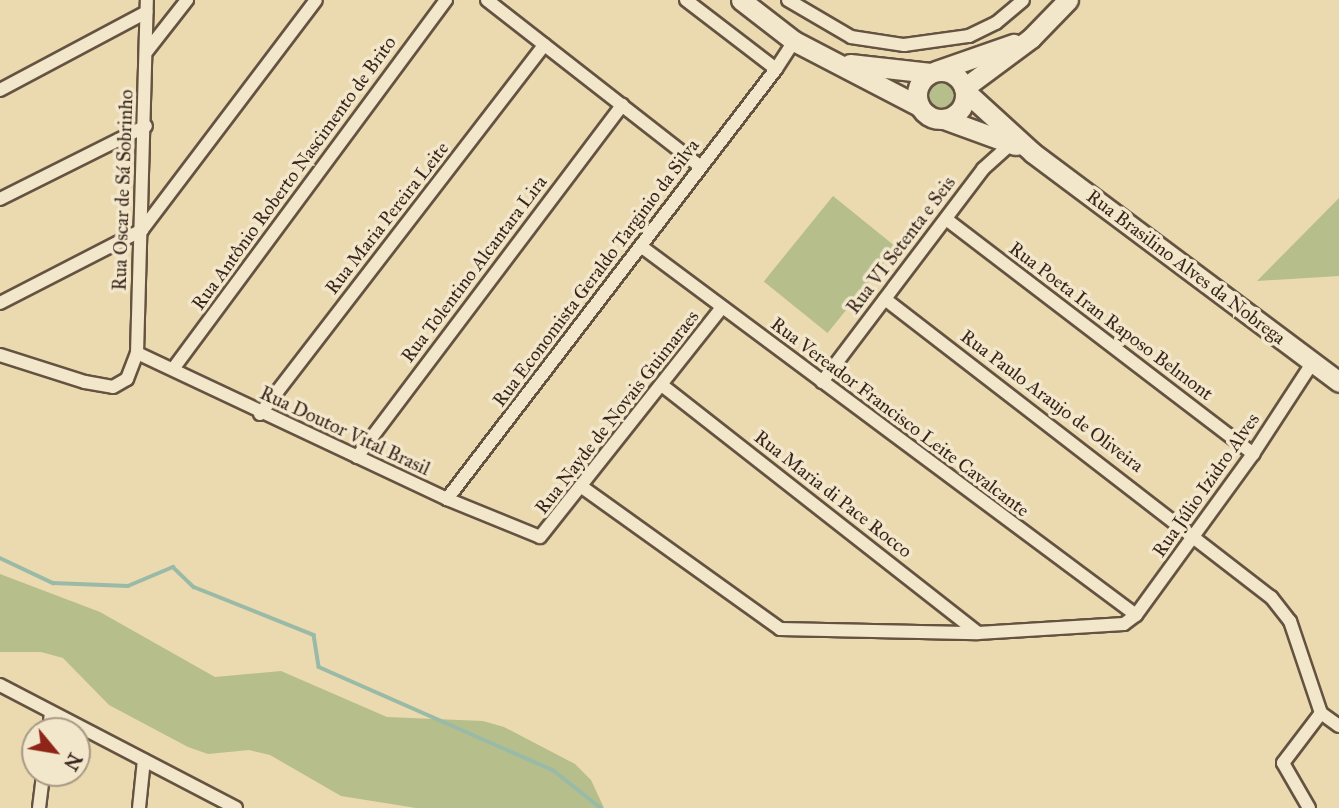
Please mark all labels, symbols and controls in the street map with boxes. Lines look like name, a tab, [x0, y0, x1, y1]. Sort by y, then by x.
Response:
street label: Rua Antônio Roberto Nascimento de Brito	[187, 32, 401, 314]
street label: Rua Oscar de Sá Sobrinho	[108, 89, 138, 291]
street label: Rua Economista Geraldo Targinio da Silva	[488, 135, 704, 411]
street label: Rua Maria Pereira Leite	[320, 137, 454, 299]
street label: Rua Tolentino Alcantara Lira	[396, 171, 552, 367]
street label: Rua VI Setenta e Seis	[842, 172, 960, 318]
street label: Rua Brasilino Alves da Nobrega	[1082, 185, 1290, 349]
street label: Rua Poeta Iran Raposo Belmont	[1005, 237, 1217, 405]
street label: Rua Nayde de Novais Guimaraes	[530, 305, 704, 519]
street label: Rua Vereador Francisco Leite Cavalcante	[766, 312, 1034, 522]
street label: Rua Paulo Araujo de Oliveira	[956, 325, 1148, 477]
street label: Rua Doutor Vital Brasil	[256, 382, 434, 480]
street label: Rua Júlio Izidro Alves	[1148, 409, 1264, 561]
street label: Rua Maria di Pace Rocco	[750, 425, 916, 563]
north arrow	[21, 717, 91, 787]
text: N	[59, 749, 87, 774]

